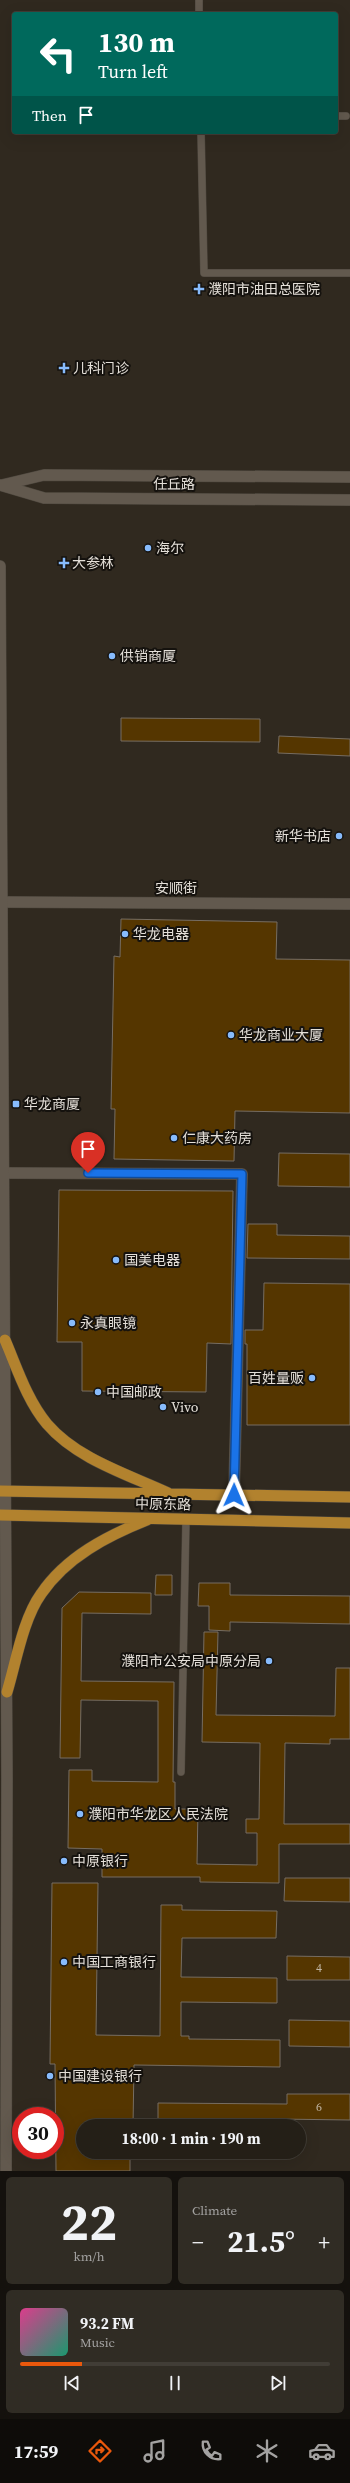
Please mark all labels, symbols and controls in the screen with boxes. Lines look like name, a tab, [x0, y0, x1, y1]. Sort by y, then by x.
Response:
text: 130 m	[98, 23, 175, 61]
icon: left	[32, 28, 84, 80]
text: Turn left	[98, 59, 168, 84]
icon: arrive	[75, 104, 97, 126]
text: Then	[32, 105, 67, 126]
place label: 濮阳市油田总医院	[208, 279, 320, 299]
marker: 濮阳市油田总医院	[193, 283, 205, 295]
place label: 儿科门诊	[73, 358, 129, 378]
marker: 儿科门诊	[58, 362, 70, 374]
street label: 任丘路	[153, 474, 195, 494]
place label: 海尔	[156, 538, 184, 558]
marker: 海尔	[143, 543, 153, 553]
place label: 大参林	[72, 553, 114, 573]
marker: 大参林	[59, 558, 69, 568]
place label: 供销商厦	[120, 646, 176, 666]
marker: 供销商厦	[107, 651, 117, 661]
place label: 新华书店	[275, 826, 331, 846]
marker: 新华书店	[334, 831, 344, 841]
street label: 安顺街	[155, 878, 197, 898]
place label: 华龙电器	[133, 924, 189, 944]
marker: 华龙电器	[120, 929, 130, 939]
place label: 华龙商业大厦	[239, 1025, 323, 1045]
marker: 华龙商业大厦	[226, 1030, 236, 1040]
place label: 华龙商厦	[24, 1094, 80, 1114]
marker: 华龙商厦	[11, 1099, 21, 1109]
place label: 仁康大药房	[182, 1128, 252, 1148]
pin	[71, 1132, 105, 1173]
marker: 仁康大药房	[169, 1133, 179, 1143]
icon: arrive	[77, 1138, 99, 1160]
place label: 国美电器	[124, 1250, 180, 1270]
marker: 国美电器	[111, 1255, 121, 1265]
place label: 永真眼镜	[80, 1313, 136, 1333]
marker: 永真眼镜	[67, 1318, 77, 1328]
place label: 百姓量贩	[248, 1368, 304, 1388]
marker: 百姓量贩	[307, 1373, 317, 1383]
place label: 中国邮政	[106, 1382, 162, 1402]
marker: 中国邮政	[93, 1387, 103, 1397]
place label: Vivo	[171, 1397, 199, 1417]
marker: Vivo	[158, 1402, 168, 1412]
position arrow	[213, 1474, 255, 1516]
street label: 中原东路	[135, 1494, 191, 1514]
place label: 濮阳市公安局中原分局	[121, 1651, 261, 1671]
marker: 濮阳市公安局中原分局	[264, 1656, 274, 1666]
place label: 濮阳市华龙区人民法院	[88, 1804, 228, 1824]
marker: 濮阳市华龙区人民法院	[75, 1809, 85, 1819]
place label: 中原银行	[72, 1851, 128, 1871]
marker: 中原银行	[59, 1856, 69, 1866]
place label: 中国工商银行	[72, 1952, 156, 1972]
marker: 中国工商银行	[59, 1957, 69, 1967]
house number: 4	[316, 1960, 322, 1976]
place label: 中国建设银行	[58, 2066, 142, 2086]
marker: 中国建设银行	[45, 2071, 55, 2081]
house number: 6	[316, 2099, 322, 2115]
speed limit sign: 30	[12, 2107, 64, 2159]
text: 18:00 · 1 min · 190 m	[122, 2128, 261, 2149]
text: 22	[61, 2186, 117, 2257]
text: Climate	[192, 2202, 237, 2219]
text: 21.5°	[227, 2221, 295, 2262]
text: −	[192, 2227, 204, 2257]
text: +	[318, 2227, 330, 2257]
text: km/h	[74, 2248, 104, 2265]
text: 93.2 FM	[80, 2313, 134, 2334]
text: Music	[80, 2334, 115, 2351]
icon: previous	[61, 2372, 83, 2394]
icon: pause	[164, 2372, 186, 2394]
icon: next	[267, 2372, 289, 2394]
icon: directions	[86, 2437, 114, 2465]
icon: music	[141, 2437, 169, 2465]
icon: phone	[197, 2437, 225, 2465]
icon: climate	[253, 2437, 281, 2465]
icon: car	[308, 2437, 336, 2465]
text: 17:59	[14, 2439, 58, 2464]

